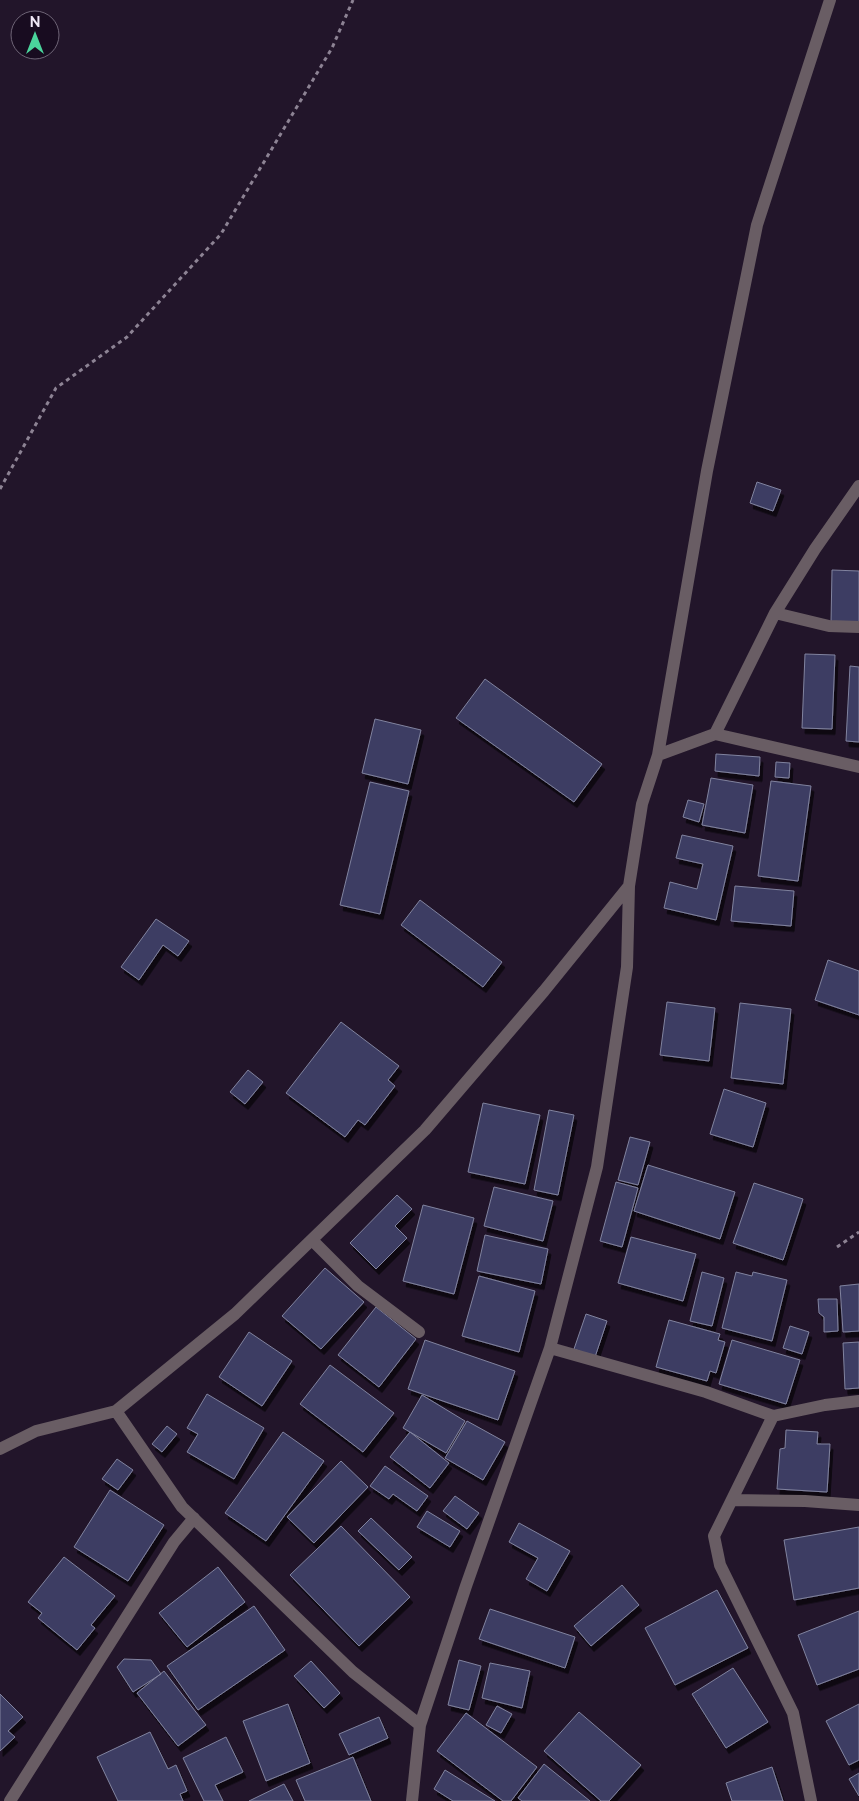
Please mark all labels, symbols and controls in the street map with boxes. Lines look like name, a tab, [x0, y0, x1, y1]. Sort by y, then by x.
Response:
north arrow	[10, 10, 60, 60]
text: N	[30, 14, 40, 30]

